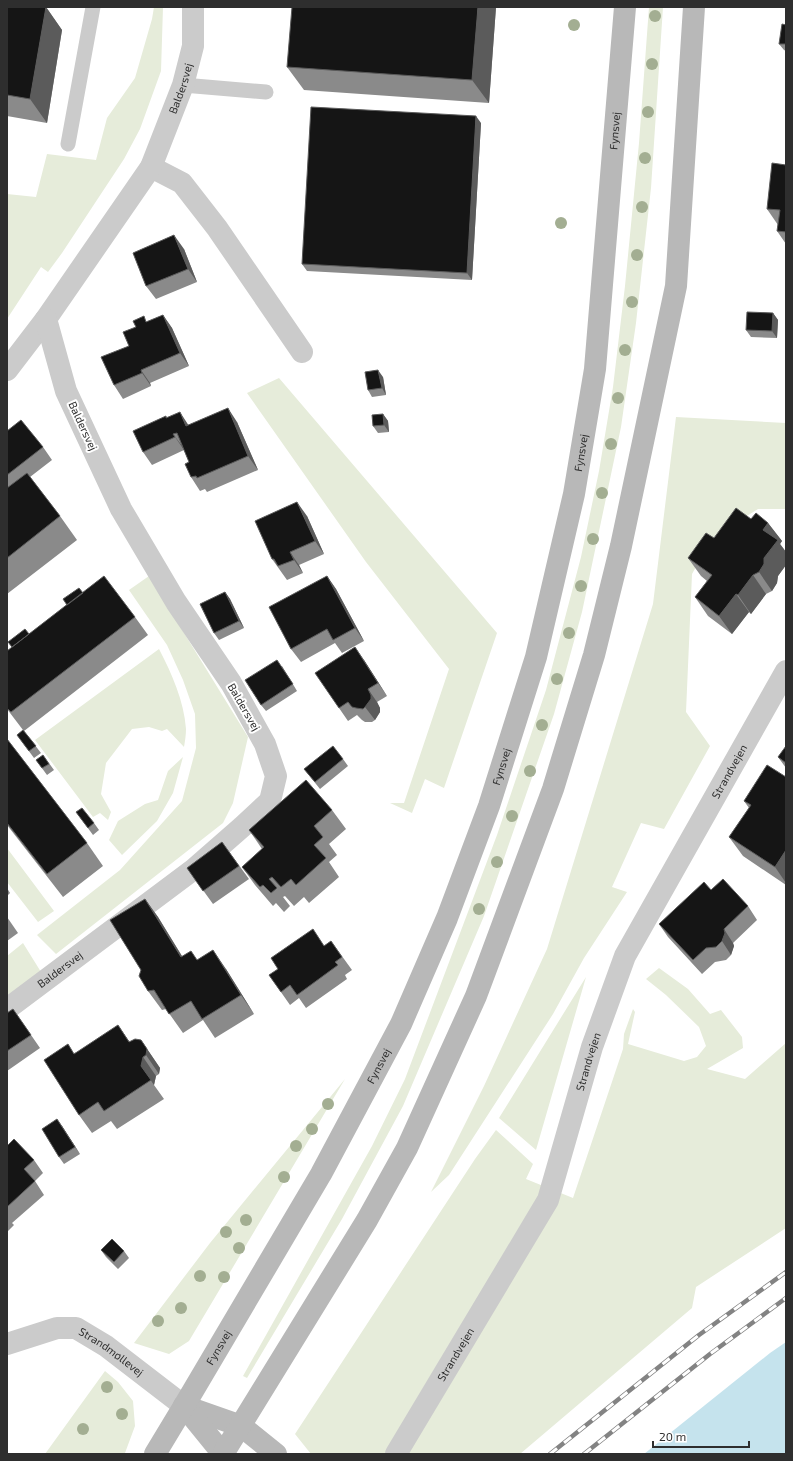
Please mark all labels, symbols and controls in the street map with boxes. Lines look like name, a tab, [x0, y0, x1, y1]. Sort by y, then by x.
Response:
street label: Baldersvej	[165, 62, 195, 115]
street label: Fynsvej	[606, 111, 623, 150]
street label: Baldersvej	[66, 399, 100, 453]
street label: Fynsvej	[571, 433, 591, 473]
street label: Baldersvej	[225, 681, 263, 733]
street label: Strandvejen	[708, 742, 749, 801]
street label: Fynsvej	[489, 746, 514, 787]
street label: Baldersvej	[35, 948, 85, 990]
street label: Strandvejen	[573, 1031, 603, 1092]
street label: Fynsvej	[363, 1046, 394, 1086]
street label: Strandmøllevej	[77, 1324, 146, 1379]
street label: Strandvejen	[434, 1325, 476, 1383]
street label: Fynsvej	[203, 1328, 234, 1367]
scale bar	[653, 1423, 749, 1449]
text: 20 m	[659, 1429, 686, 1443]

